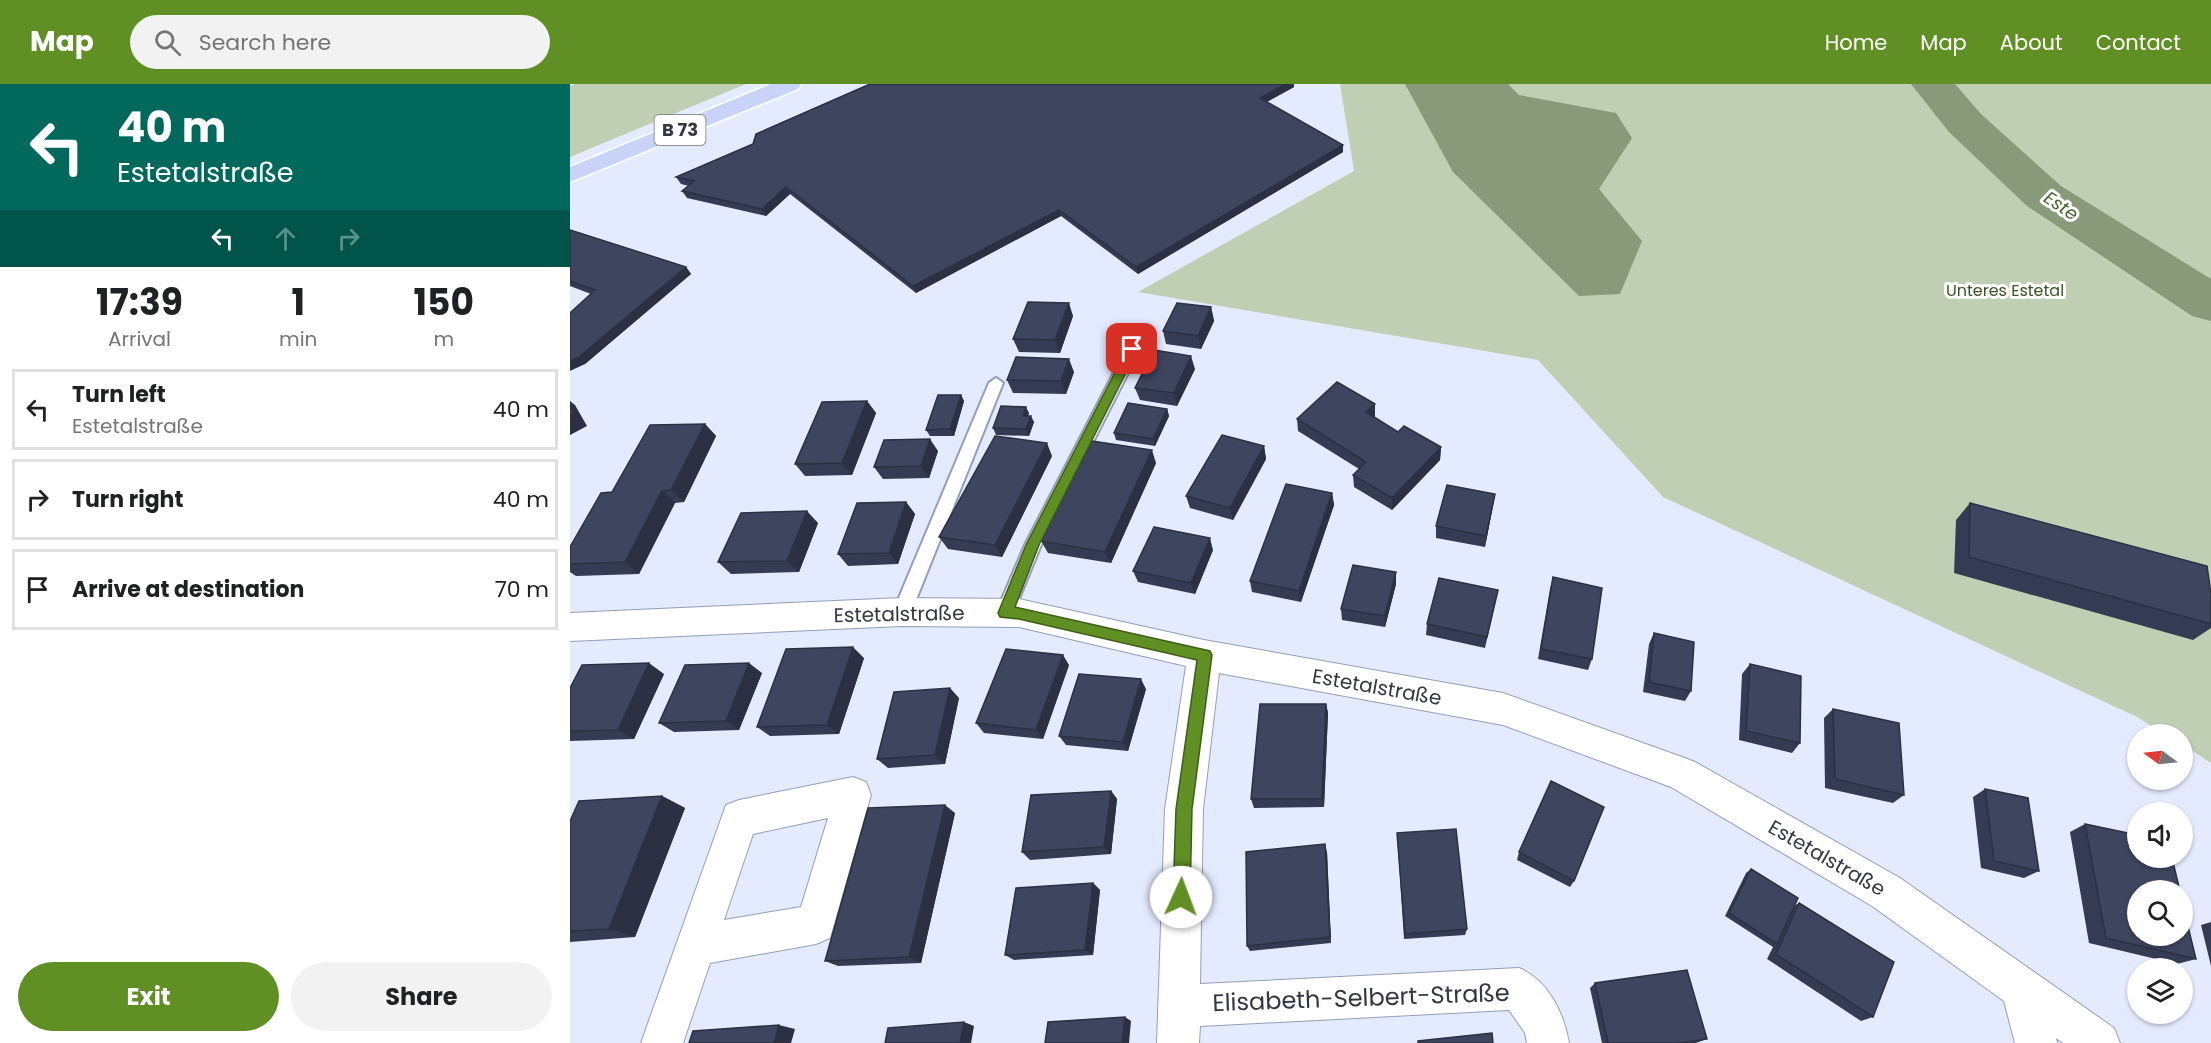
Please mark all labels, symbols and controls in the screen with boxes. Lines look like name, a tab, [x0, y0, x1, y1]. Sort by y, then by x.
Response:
search box	[130, 15, 550, 69]
text: Map	[30, 22, 94, 61]
icon: search	[151, 26, 184, 59]
text: Search here	[199, 27, 331, 58]
text: Home	[1825, 28, 1887, 57]
text: Map	[1920, 28, 1967, 57]
text: About	[2000, 28, 2063, 57]
text: Contact	[2096, 28, 2181, 57]
text: 40 m	[117, 98, 226, 157]
icon: left	[18, 108, 96, 186]
road number: B 73	[654, 115, 706, 145]
text: Estetalstraße	[117, 154, 294, 191]
water label: Este	[2039, 185, 2083, 226]
icon: left	[206, 222, 239, 255]
icon: ahead	[269, 222, 302, 255]
icon: right	[332, 222, 365, 255]
text: 17:39	[96, 277, 183, 328]
text: 1	[291, 277, 305, 328]
text: 150	[413, 277, 474, 328]
park label: Unteres Estetal	[1946, 279, 2064, 302]
pin	[1106, 323, 1157, 374]
text: Arrival	[108, 325, 171, 353]
text: min	[279, 325, 317, 353]
text: m	[433, 325, 454, 353]
icon: arrive	[1115, 332, 1148, 365]
text: Turn left	[72, 379, 166, 410]
icon: left	[21, 393, 54, 426]
text: 40 m	[493, 394, 549, 425]
text: Estetalstraße	[72, 412, 203, 440]
icon: right	[21, 483, 54, 516]
text: Turn right	[72, 484, 183, 515]
text: 40 m	[493, 484, 549, 515]
icon: arrive	[21, 573, 54, 606]
text: Arrive at destination	[72, 574, 304, 605]
text: 70 m	[495, 574, 549, 605]
street label: Estetalstraße	[833, 599, 965, 629]
street label: Estetalstraße	[1310, 662, 1444, 712]
north arrow	[2127, 724, 2193, 790]
map controls	[2127, 724, 2193, 1024]
button: sound	[2127, 802, 2193, 868]
street label: Estetalstraße	[1763, 813, 1891, 903]
position arrow	[1149, 865, 1213, 929]
button: search	[2127, 880, 2193, 946]
button: layers	[2127, 958, 2193, 1024]
button: Exit	[18, 962, 279, 1031]
button: Share	[291, 962, 552, 1031]
street label: Elisabeth-Selbert-Straße	[1212, 976, 1510, 1019]

